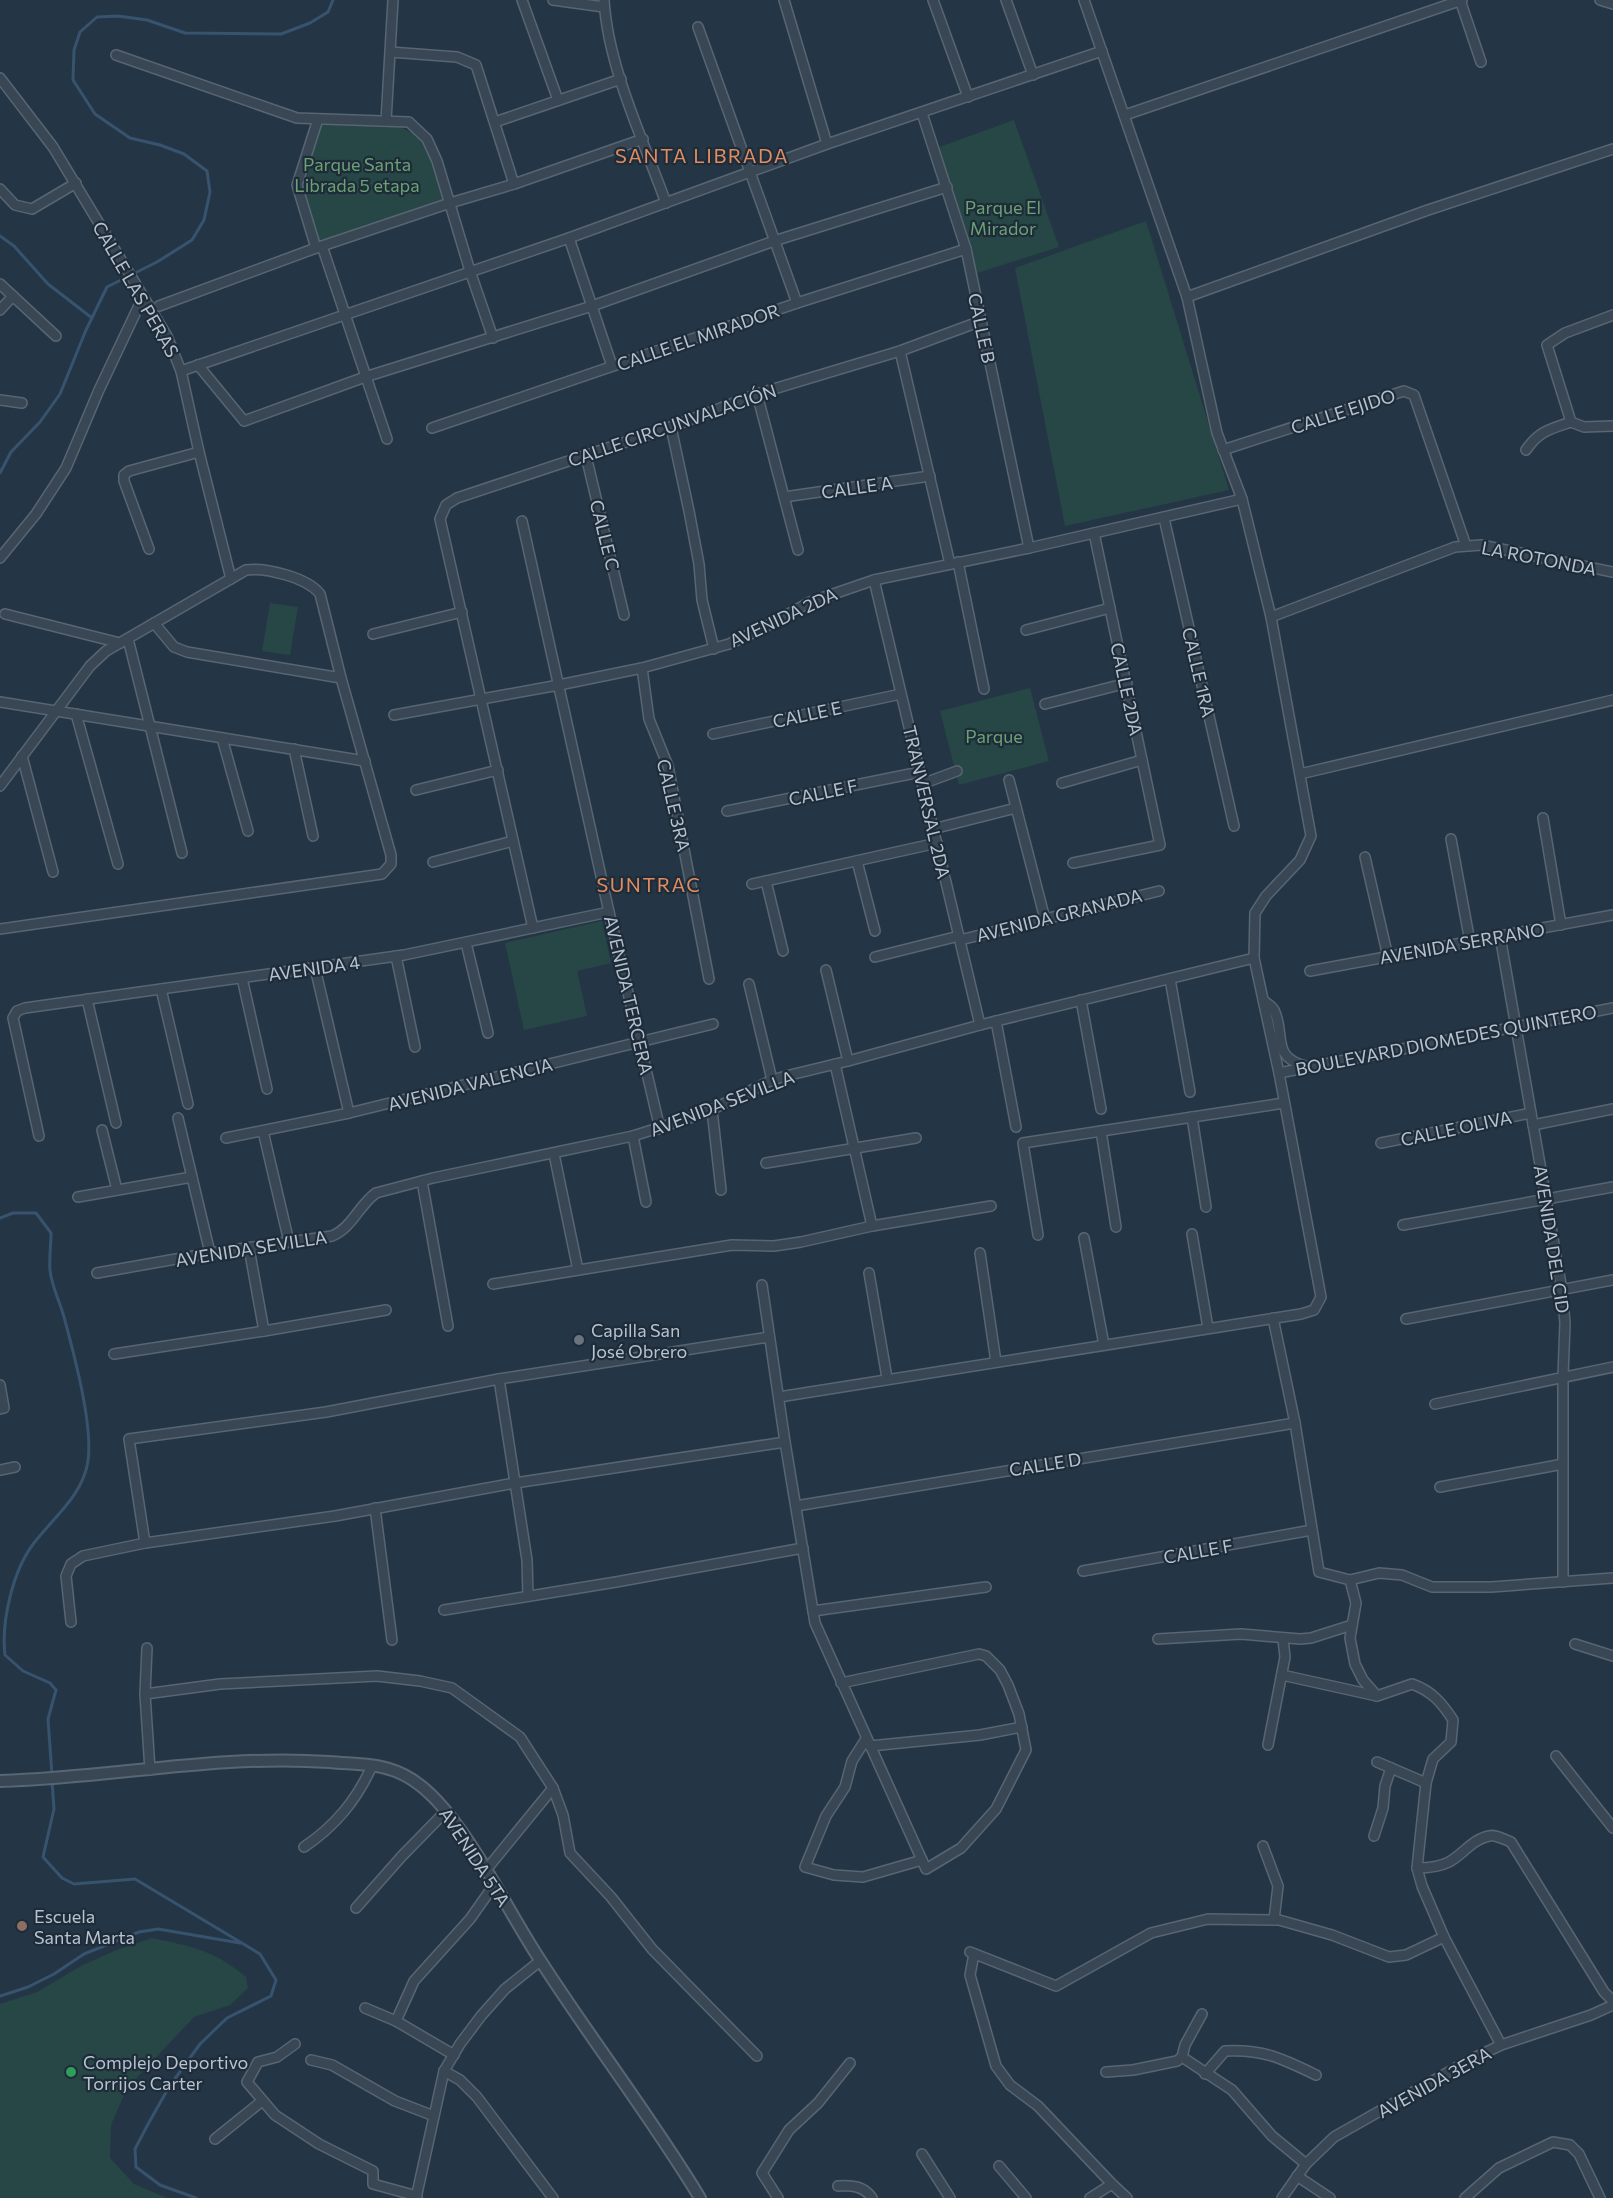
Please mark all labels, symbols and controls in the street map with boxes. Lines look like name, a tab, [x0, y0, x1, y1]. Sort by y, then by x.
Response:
district label: SANTA LIBRADA	[615, 143, 789, 167]
park label: Parque Santa Librada 5 etapa	[294, 153, 420, 196]
park label: Parque El Mirador	[965, 196, 1041, 239]
street label: CALLE LAS PERAS	[88, 217, 184, 361]
street label: CALLE B	[964, 291, 1000, 365]
street label: CALLE EL MIRADOR	[614, 299, 782, 375]
street label: CALLE CIRCUNVALACIÓN	[565, 379, 779, 471]
street label: CALLE EJIDO	[1288, 384, 1398, 438]
street label: CALLE A	[820, 471, 894, 503]
street label: CALLE C	[586, 497, 624, 573]
street label: LA ROTONDA	[1480, 536, 1598, 580]
street label: AVENIDA 2DA	[726, 582, 840, 652]
street label: CALLE 1RA	[1178, 625, 1220, 719]
street label: CALLE 2DA	[1106, 640, 1148, 738]
street label: CALLE E	[770, 696, 844, 732]
street label: TRANVERSAL 2DA	[899, 723, 955, 881]
park label: Parque	[965, 725, 1023, 747]
street label: CALLE 3RA	[653, 757, 695, 853]
street label: CALLE F	[787, 774, 859, 810]
district label: SUNTRAC	[596, 872, 702, 896]
street label: AVENIDA GRANADA	[974, 884, 1144, 946]
street label: AVENIDA TERCERA	[600, 913, 658, 1077]
street label: AVENIDA SERRANO	[1378, 918, 1546, 968]
street label: AVENIDA 4	[267, 951, 361, 985]
street label: BOULEVARD DIOMEDES QUINTERO	[1294, 1000, 1598, 1080]
street label: AVENIDA VALENCIA	[385, 1053, 555, 1115]
street label: AVENIDA SEVILLA	[647, 1065, 797, 1141]
street label: CALLE OLIVA	[1398, 1105, 1514, 1151]
street label: AVENIDA DEL CID	[1529, 1163, 1575, 1315]
street label: AVENIDA SEVILLA	[174, 1225, 328, 1271]
place label: Capilla San José Obrero	[591, 1319, 687, 1362]
marker: Capilla San José Obrero	[572, 1333, 586, 1347]
street label: CALLE D	[1007, 1447, 1083, 1481]
street label: CALLE F	[1162, 1534, 1234, 1568]
street label: AVENIDA 5TA	[435, 1803, 515, 1911]
place label: Escuela Santa Marta	[34, 1905, 135, 1948]
marker: Escuela Santa Marta	[15, 1919, 29, 1933]
street label: AVENIDA 3ERA	[1373, 2042, 1495, 2122]
place label: Complejo Deportivo Torrijos Carter	[83, 2051, 248, 2094]
marker: Complejo Deportivo Torrijos Carter	[64, 2065, 78, 2079]

